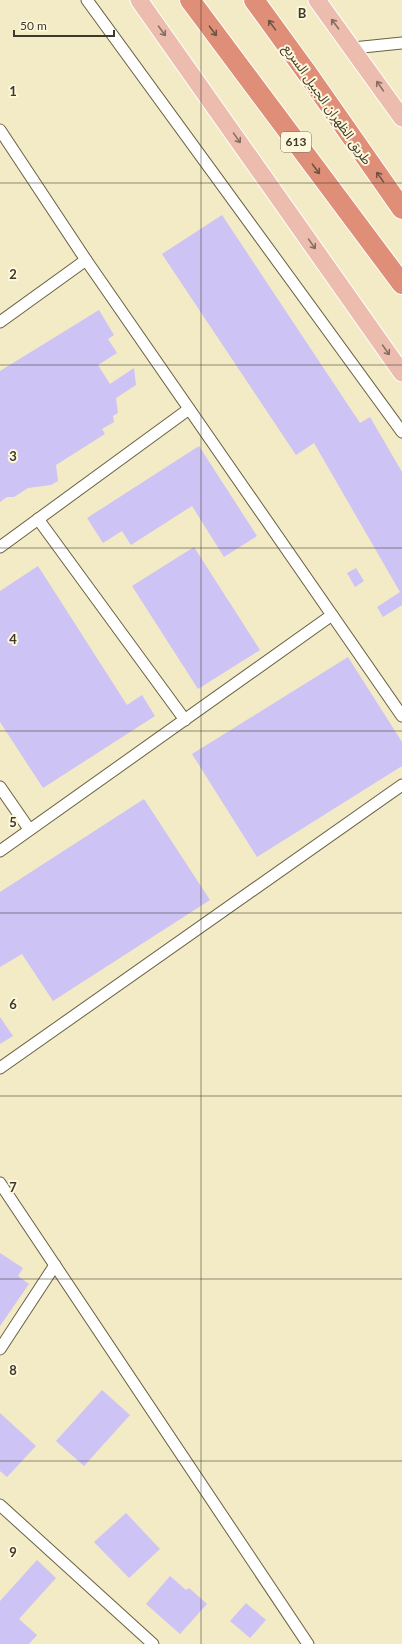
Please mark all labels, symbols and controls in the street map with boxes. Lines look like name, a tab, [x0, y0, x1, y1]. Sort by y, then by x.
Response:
text: B	[298, 5, 307, 21]
scale bar	[14, 12, 114, 38]
text: 50 m	[20, 18, 47, 33]
one-way arrow	[331, 19, 339, 30]
one-way arrow	[268, 20, 276, 31]
one-way arrow	[158, 26, 166, 37]
one-way arrow	[209, 26, 218, 37]
street label: طريق الظهران الجبيل السريع	[278, 41, 376, 169]
one-way arrow	[376, 81, 384, 92]
text: 1	[9, 83, 17, 99]
one-way arrow	[233, 132, 241, 143]
road number: 613	[281, 132, 311, 152]
one-way arrow	[312, 164, 320, 175]
one-way arrow	[376, 172, 384, 183]
one-way arrow	[308, 238, 316, 249]
text: 2	[9, 266, 17, 282]
one-way arrow	[382, 345, 390, 356]
text: 3	[9, 448, 17, 464]
text: 4	[9, 631, 17, 647]
text: 5	[9, 814, 17, 830]
text: 6	[9, 996, 17, 1012]
text: 7	[9, 1179, 17, 1195]
text: 8	[9, 1362, 17, 1378]
text: 9	[9, 1544, 17, 1560]

